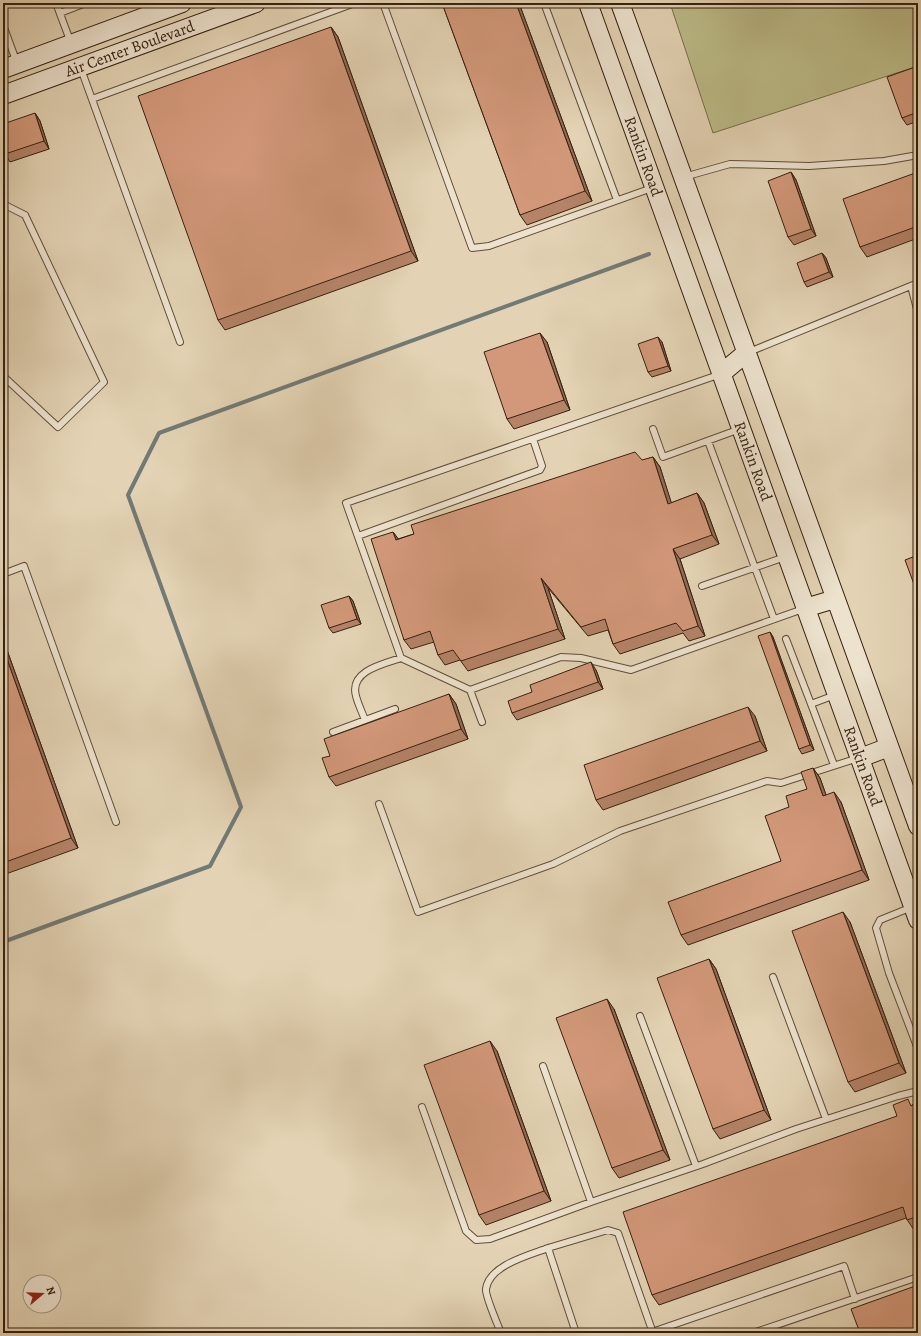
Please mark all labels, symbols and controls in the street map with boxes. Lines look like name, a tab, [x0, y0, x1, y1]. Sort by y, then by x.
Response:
street label: Air Center Boulevard	[61, 15, 198, 83]
street label: Rankin Road	[619, 113, 668, 200]
street label: Rankin Road	[728, 418, 778, 505]
street label: Rankin Road	[838, 723, 887, 809]
north arrow	[22, 1274, 62, 1314]
text: N	[43, 1285, 59, 1297]

